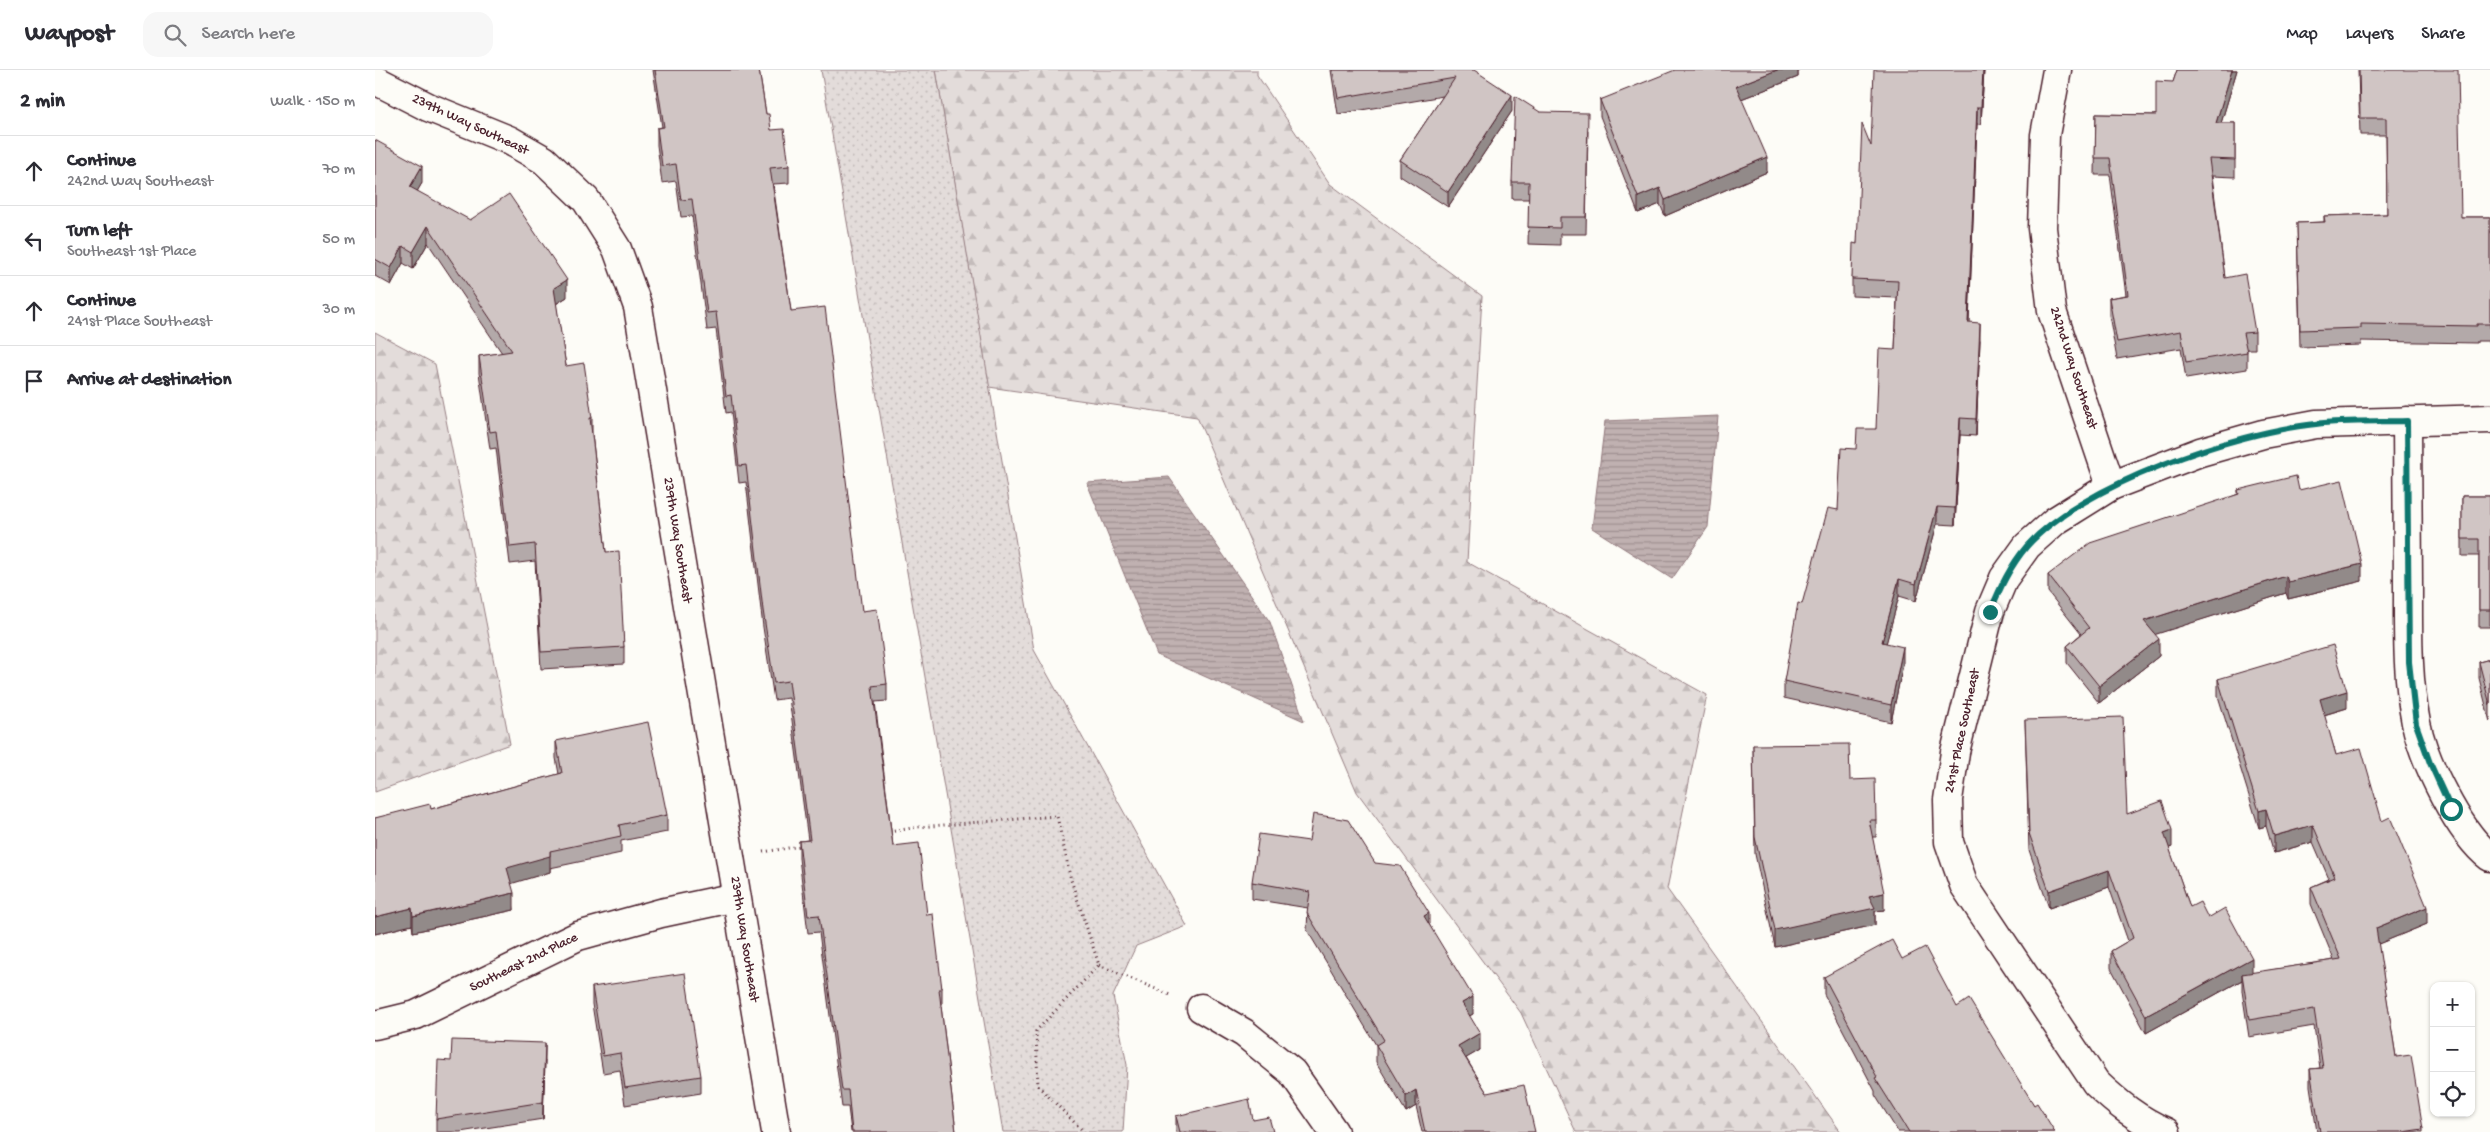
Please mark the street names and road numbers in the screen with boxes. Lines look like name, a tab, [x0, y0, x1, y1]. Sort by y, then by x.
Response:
street label: 239th Way Southeast	[409, 90, 532, 160]
street label: 242nd Way Southeast	[2045, 305, 2101, 433]
street label: 239th Way Southeast	[659, 476, 696, 605]
street label: 241st Place Southeast	[1942, 666, 1985, 795]
street label: 239th Way Southeast	[726, 875, 763, 1004]
street label: Southeast 2nd Place	[467, 929, 582, 997]

